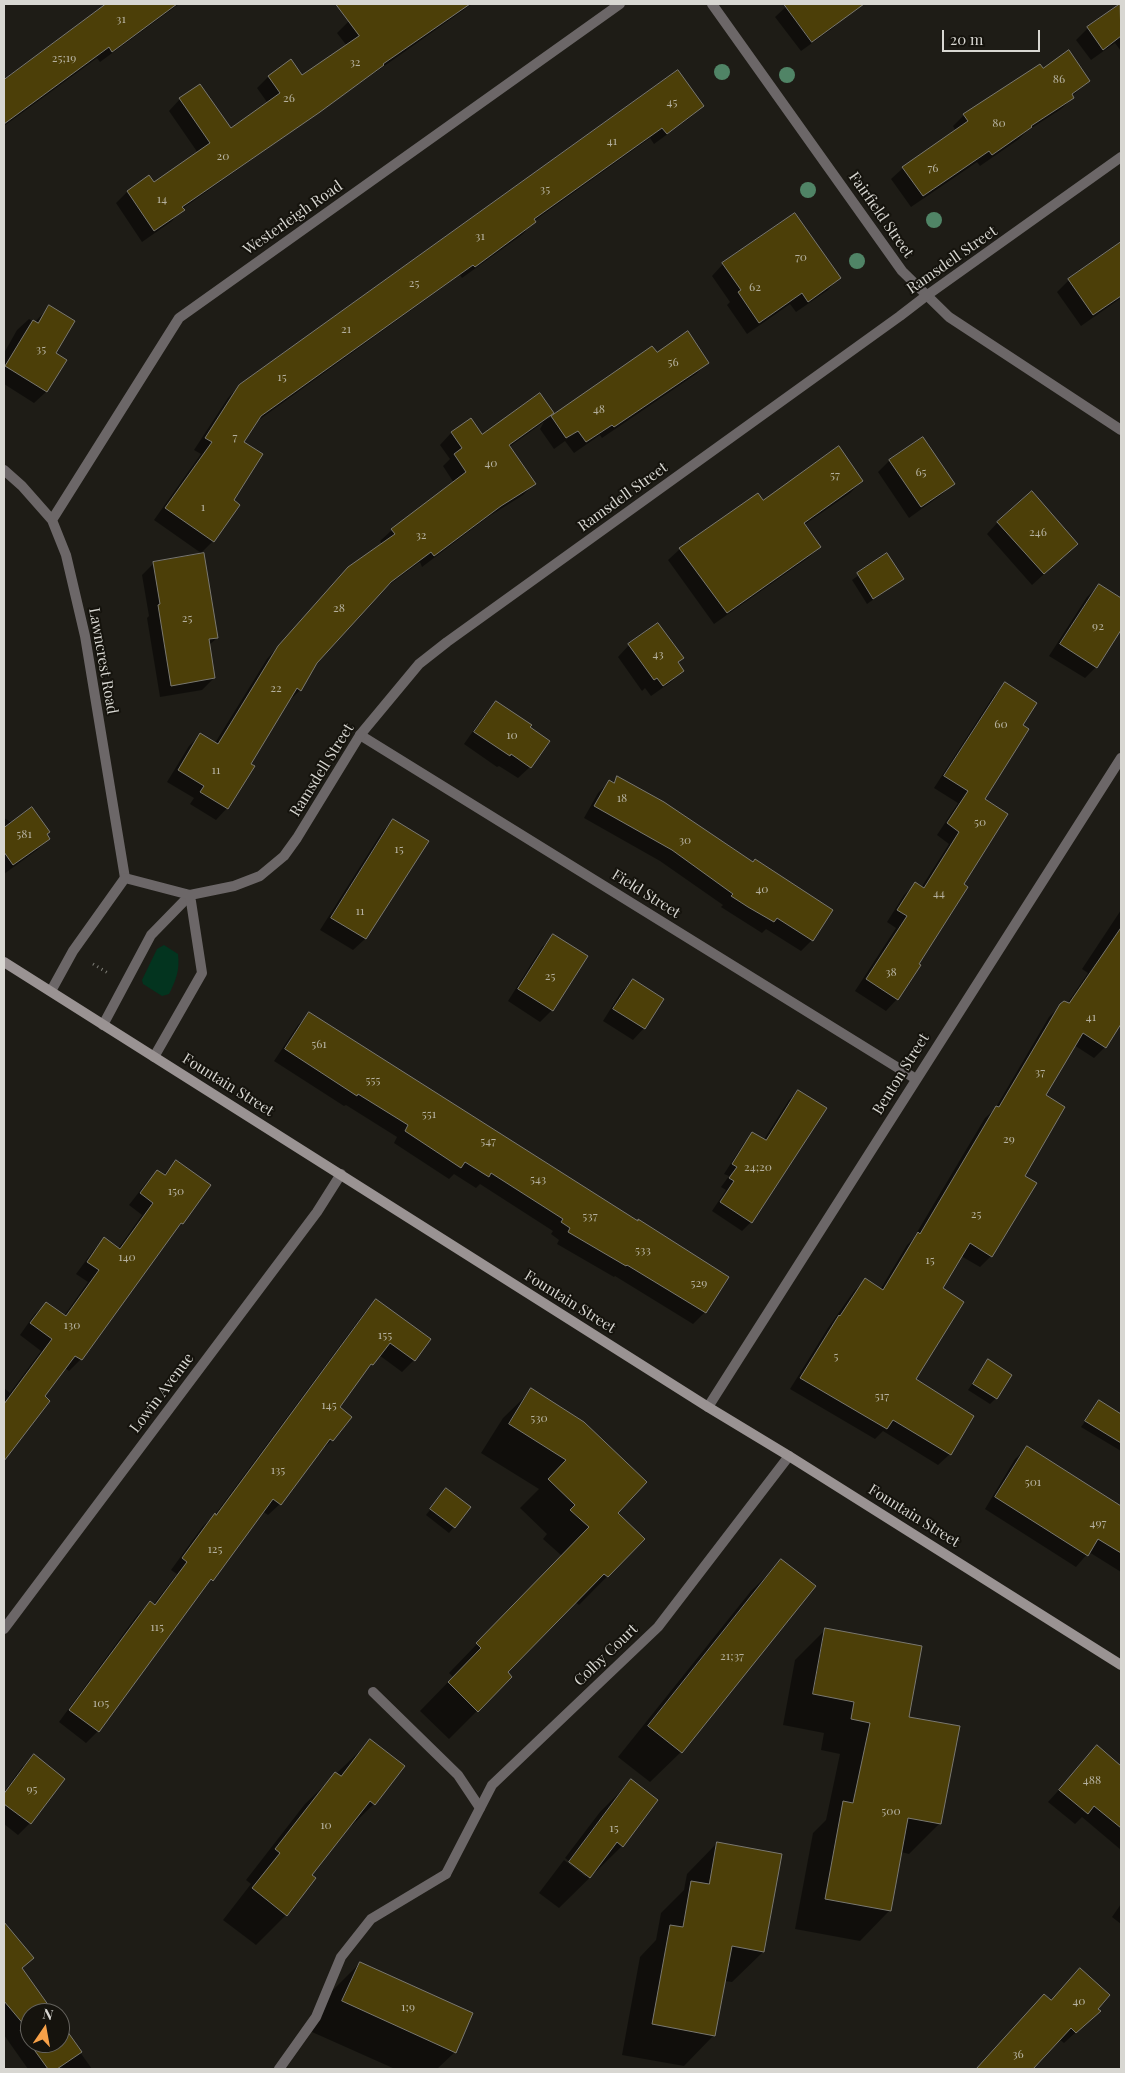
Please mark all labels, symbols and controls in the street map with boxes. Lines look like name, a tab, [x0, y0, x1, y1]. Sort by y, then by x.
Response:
house number: 31	[116, 12, 126, 26]
scale bar	[945, 20, 1042, 52]
text: 20 m	[950, 29, 983, 49]
house number: 25;19	[52, 51, 76, 65]
house number: 32	[349, 55, 361, 69]
house number: 86	[1053, 72, 1065, 86]
house number: 26	[283, 91, 295, 105]
house number: 45	[667, 95, 677, 109]
house number: 80	[992, 116, 1006, 130]
house number: 41	[607, 134, 617, 148]
house number: 20	[217, 149, 229, 163]
house number: 76	[927, 161, 939, 175]
street label: Fairfield Street	[845, 169, 917, 261]
street label: Westerleigh Road	[240, 177, 346, 259]
house number: 35	[540, 182, 550, 196]
house number: 14	[157, 192, 167, 206]
street label: Ramsdell Street	[903, 222, 1001, 298]
house number: 31	[475, 229, 485, 243]
house number: 70	[795, 250, 807, 264]
house number: 25	[409, 276, 419, 290]
house number: 62	[749, 280, 761, 294]
house number: 21	[341, 322, 351, 336]
house number: 35	[36, 342, 46, 356]
house number: 56	[667, 355, 679, 369]
house number: 15	[277, 370, 287, 384]
house number: 48	[593, 402, 605, 416]
house number: 7	[233, 430, 237, 444]
house number: 40	[484, 456, 498, 470]
street label: Ramsdell Street	[575, 459, 671, 535]
house number: 65	[915, 465, 927, 479]
house number: 57	[830, 468, 840, 482]
house number: 1	[201, 500, 205, 514]
house number: 246	[1029, 525, 1047, 539]
house number: 32	[415, 528, 427, 542]
house number: 28	[333, 601, 345, 615]
street label: Lawncrest Road	[85, 606, 121, 716]
house number: 25	[182, 611, 192, 625]
house number: 92	[1092, 619, 1104, 633]
house number: 43	[652, 647, 664, 661]
house number: 22	[270, 681, 282, 695]
house number: 60	[994, 717, 1008, 731]
street label: Ramsdell Street	[286, 720, 358, 820]
house number: 10	[506, 728, 518, 742]
house number: 11	[212, 763, 220, 777]
house number: 18	[617, 791, 627, 805]
house number: 50	[974, 815, 986, 829]
house number: 581	[16, 827, 32, 841]
house number: 30	[679, 833, 691, 847]
house number: 15	[394, 842, 404, 856]
street label: Field Street	[608, 866, 684, 922]
house number: 40	[755, 882, 769, 896]
house number: 44	[933, 886, 945, 900]
house number: 11	[356, 904, 364, 918]
house number: 38	[885, 965, 897, 979]
house number: 25	[545, 969, 555, 983]
house number: 41	[1086, 1010, 1096, 1024]
street label: Benton Street	[869, 1030, 933, 1118]
house number: 561	[311, 1037, 327, 1051]
street label: Fountain Street	[179, 1050, 277, 1120]
house number: 37	[1035, 1065, 1045, 1079]
house number: 555	[366, 1073, 380, 1087]
house number: 551	[422, 1107, 436, 1121]
house number: 29	[1003, 1132, 1015, 1146]
house number: 547	[480, 1134, 496, 1148]
house number: 24;20	[744, 1160, 772, 1174]
house number: 543	[530, 1172, 546, 1186]
house number: 150	[168, 1184, 184, 1198]
house number: 25	[971, 1207, 981, 1221]
house number: 537	[582, 1209, 598, 1223]
house number: 533	[635, 1243, 651, 1257]
house number: 140	[118, 1250, 136, 1264]
house number: 15	[925, 1253, 935, 1267]
street label: Fountain Street	[521, 1267, 619, 1337]
house number: 529	[691, 1276, 707, 1290]
house number: 130	[64, 1318, 80, 1332]
house number: 155	[378, 1328, 392, 1342]
house number: 5	[834, 1349, 838, 1363]
street label: Lowin Avenue	[126, 1350, 198, 1436]
house number: 517	[875, 1389, 889, 1403]
house number: 145	[321, 1398, 337, 1412]
house number: 530	[530, 1411, 548, 1425]
house number: 135	[271, 1463, 285, 1477]
house number: 501	[1025, 1475, 1041, 1489]
street label: Fountain Street	[865, 1481, 963, 1551]
house number: 497	[1090, 1516, 1106, 1530]
house number: 125	[207, 1542, 223, 1556]
house number: 115	[150, 1620, 164, 1634]
street label: Colby Court	[570, 1620, 642, 1690]
house number: 21;37	[720, 1649, 744, 1663]
house number: 105	[93, 1696, 109, 1710]
house number: 488	[1083, 1773, 1101, 1787]
house number: 95	[26, 1782, 38, 1796]
house number: 500	[881, 1804, 901, 1818]
house number: 10	[320, 1818, 332, 1832]
house number: 15	[609, 1821, 619, 1835]
house number: 40	[1072, 1994, 1086, 2008]
house number: 1;9	[401, 2000, 415, 2014]
north arrow	[20, 2003, 70, 2053]
text: N	[41, 2003, 55, 2024]
house number: 36	[1012, 2047, 1024, 2061]

